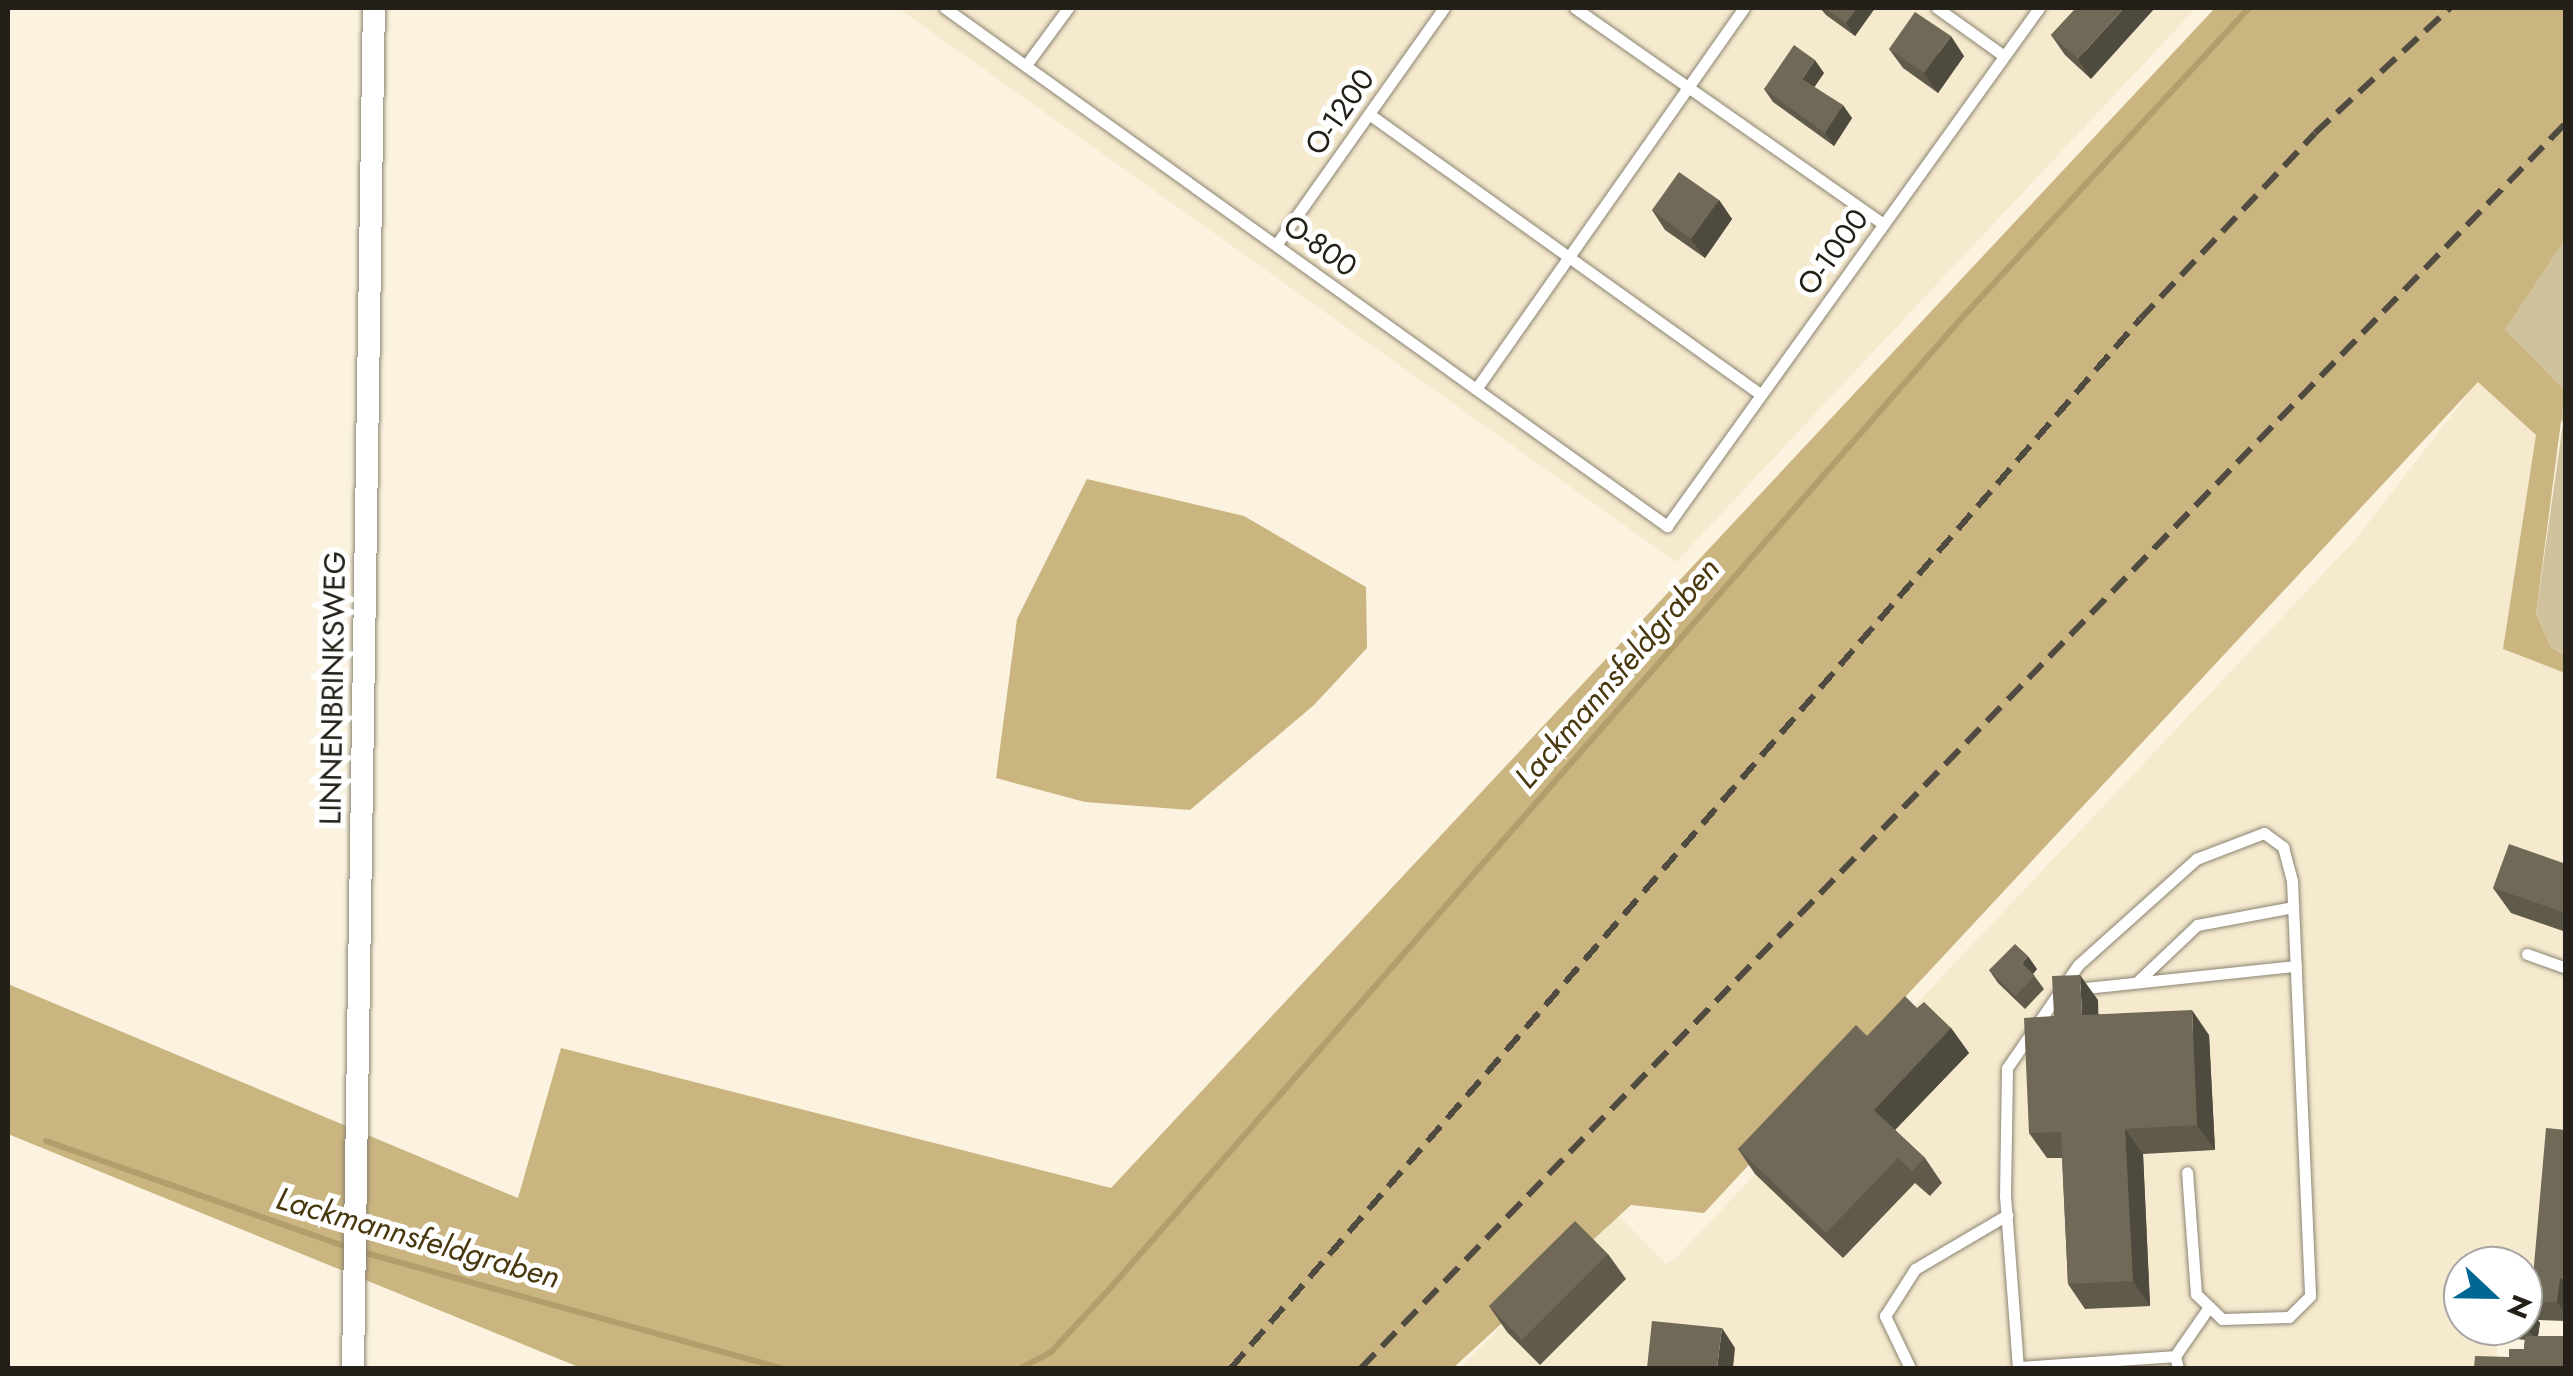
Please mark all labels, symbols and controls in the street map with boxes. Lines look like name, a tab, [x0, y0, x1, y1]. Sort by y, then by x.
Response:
street label: O-1200	[1298, 62, 1382, 162]
street label: O-1000	[1790, 202, 1876, 302]
street label: O-800	[1276, 207, 1364, 285]
water label: Lackmannsfeldgraben	[1506, 550, 1728, 796]
street label: LINNENBRINKSWEG	[313, 551, 353, 825]
water label: Lackmannsfeldgraben	[272, 1179, 564, 1297]
north arrow	[2443, 1246, 2543, 1346]
text: N	[2496, 1289, 2543, 1325]

